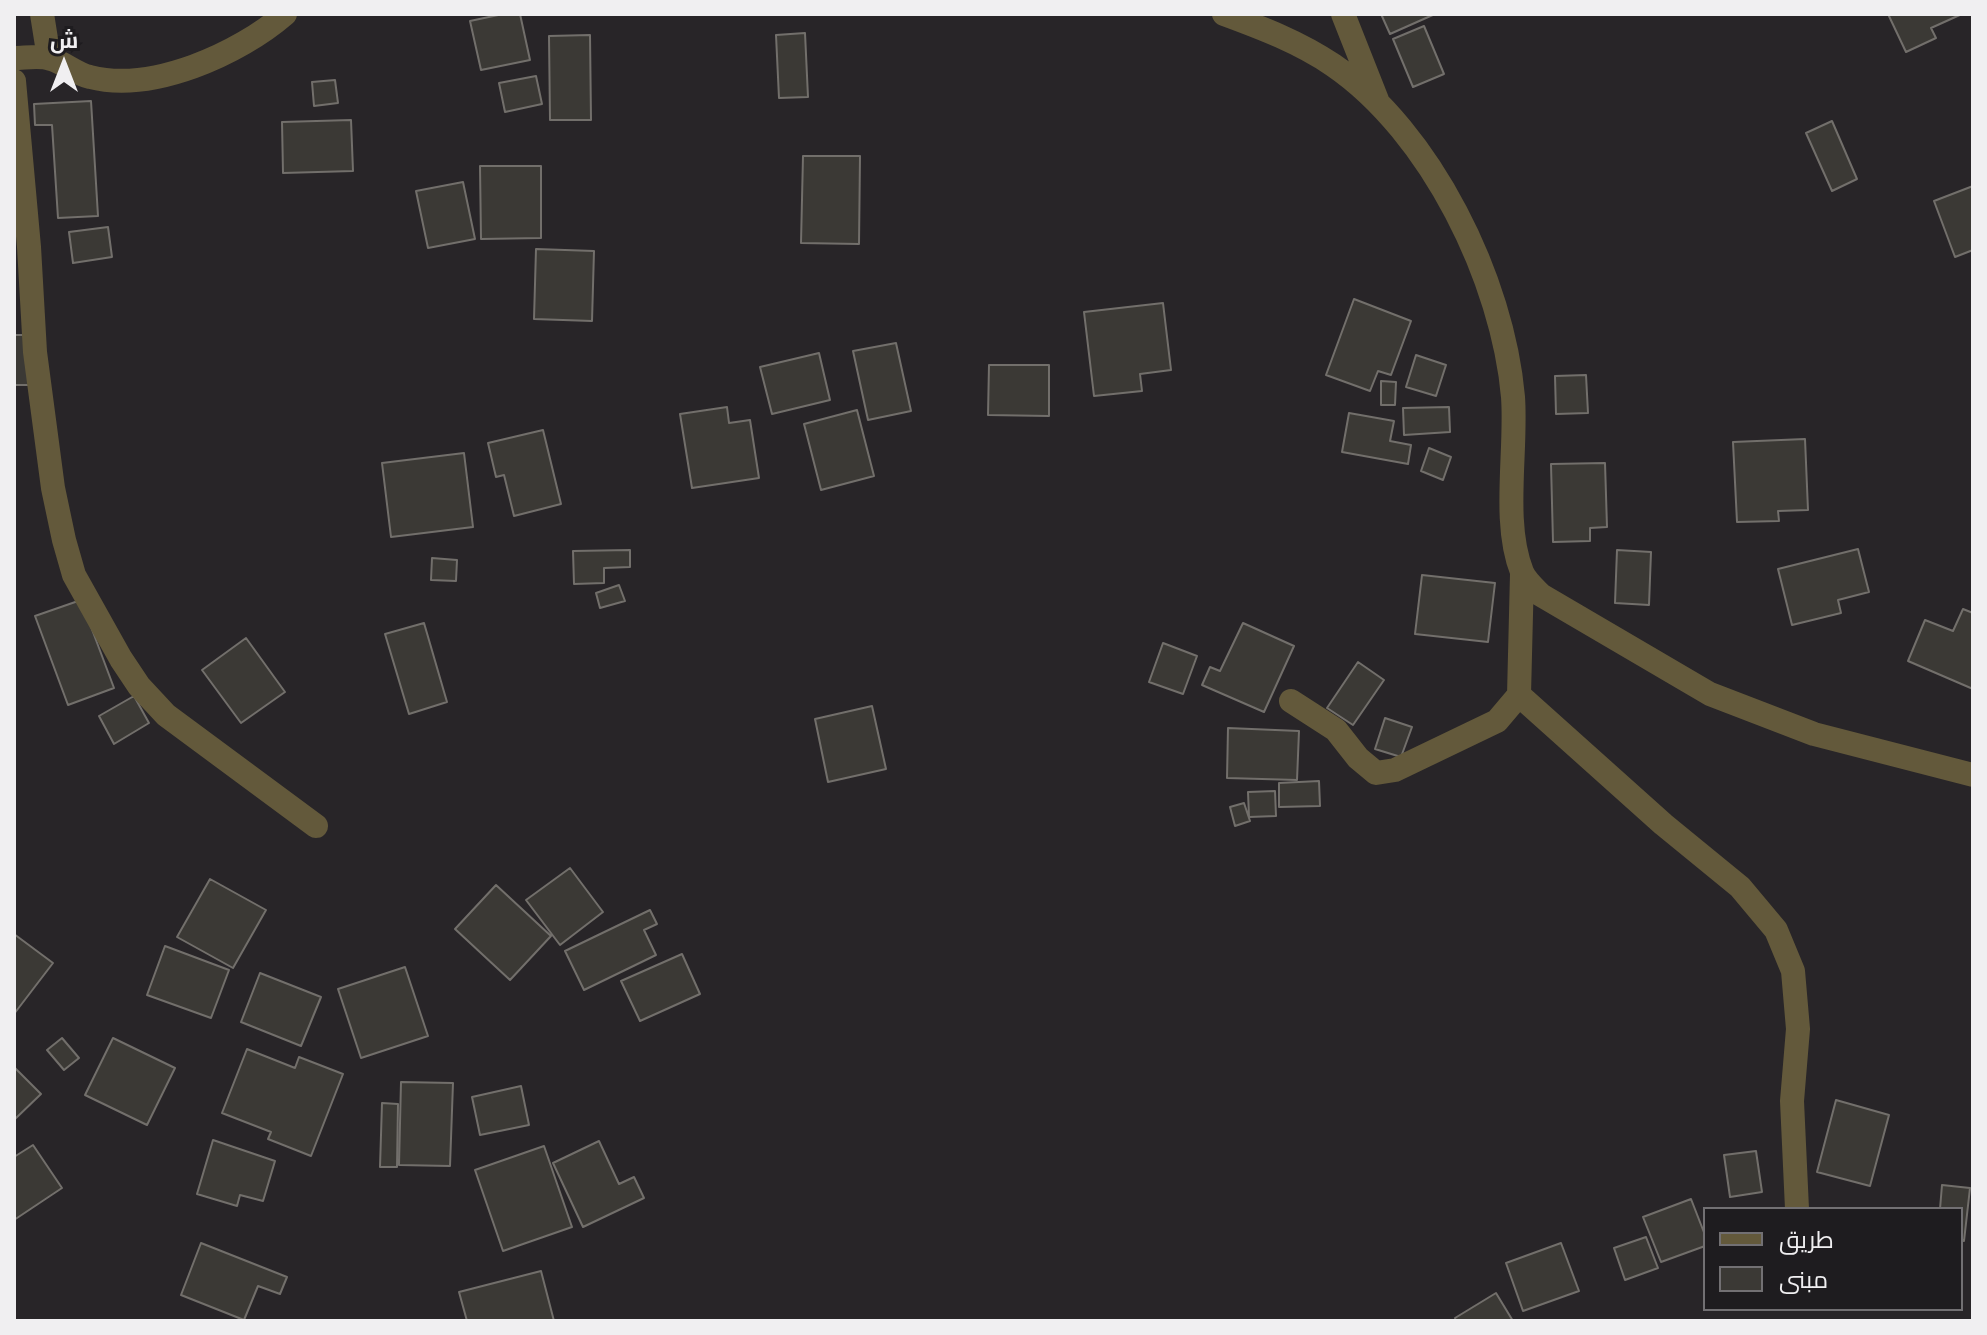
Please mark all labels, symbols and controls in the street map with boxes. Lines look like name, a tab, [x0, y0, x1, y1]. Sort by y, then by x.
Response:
north arrow	[24, 24, 104, 104]
text: ش	[50, 25, 78, 54]
legend	[1703, 1207, 1963, 1311]
text: طريق	[1779, 1223, 1834, 1255]
text: مبنى	[1779, 1263, 1828, 1295]

